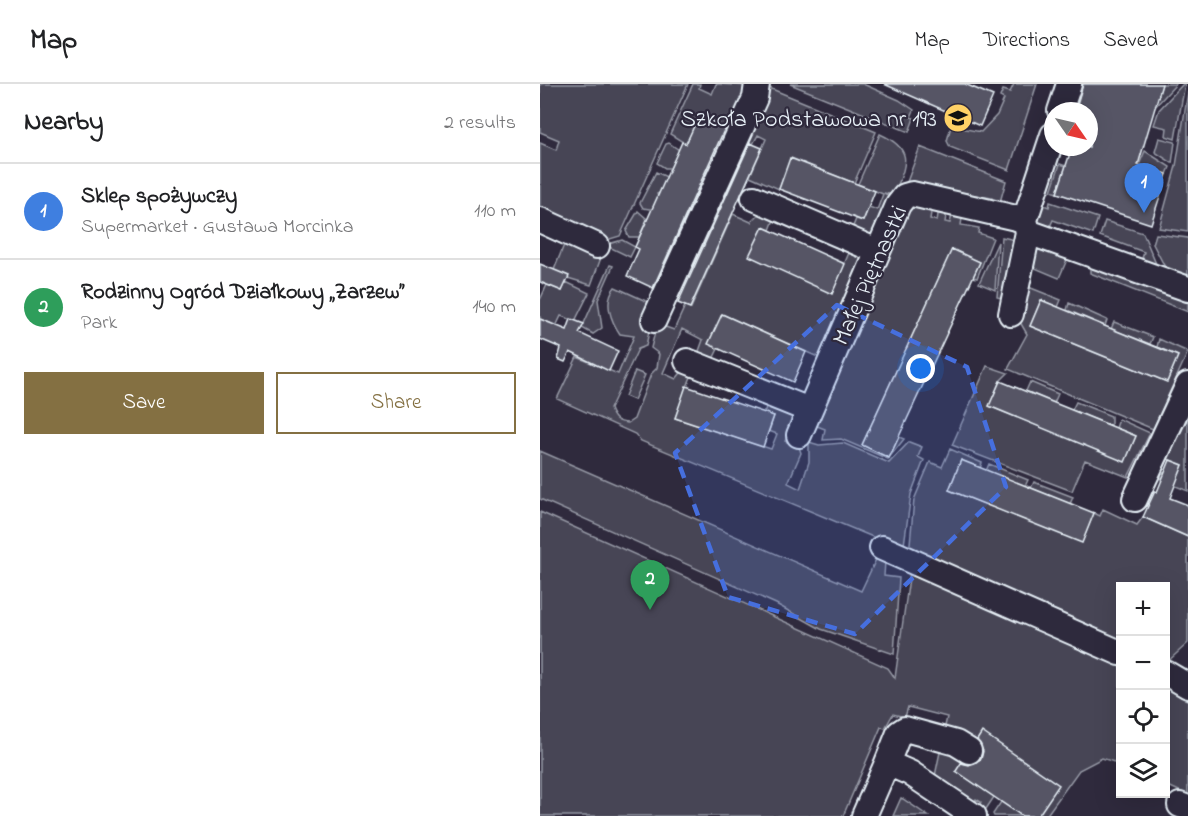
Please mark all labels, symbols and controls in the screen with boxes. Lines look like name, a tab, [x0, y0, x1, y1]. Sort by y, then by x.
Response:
text: Map	[30, 21, 77, 62]
text: Map	[914, 26, 950, 56]
text: Directions	[983, 26, 1070, 56]
text: Saved	[1103, 26, 1158, 56]
school or university icon: Szkoła Podstawowa nr 193	[942, 102, 974, 134]
north arrow	[1044, 102, 1098, 156]
place label: Szkoła Podstawowa nr 193	[680, 103, 937, 138]
text: Nearby	[24, 104, 103, 142]
text: 2 results	[444, 109, 516, 138]
pin: 1	[1124, 164, 1164, 213]
text: Sklep spożywczy	[81, 181, 237, 213]
text: 1	[40, 197, 47, 226]
text: 110 m	[474, 197, 516, 226]
street label: Małej Piętnastki	[825, 200, 918, 352]
text: Supermarket · Gustawa Morcinka	[81, 213, 354, 242]
text: Rodzinny Ogród Działkowy „Zarzew”	[81, 277, 405, 309]
text: 2	[39, 293, 48, 322]
text: 140 m	[472, 293, 516, 322]
text: Park	[81, 309, 117, 338]
your location	[906, 354, 935, 383]
button: Save	[24, 372, 264, 434]
button: Share	[276, 372, 516, 434]
pin: 2	[630, 560, 670, 610]
map controls	[1116, 582, 1170, 798]
button: +	[1116, 582, 1170, 636]
button: −	[1116, 636, 1170, 690]
button: locate	[1116, 690, 1170, 744]
button: layers	[1116, 744, 1170, 798]

